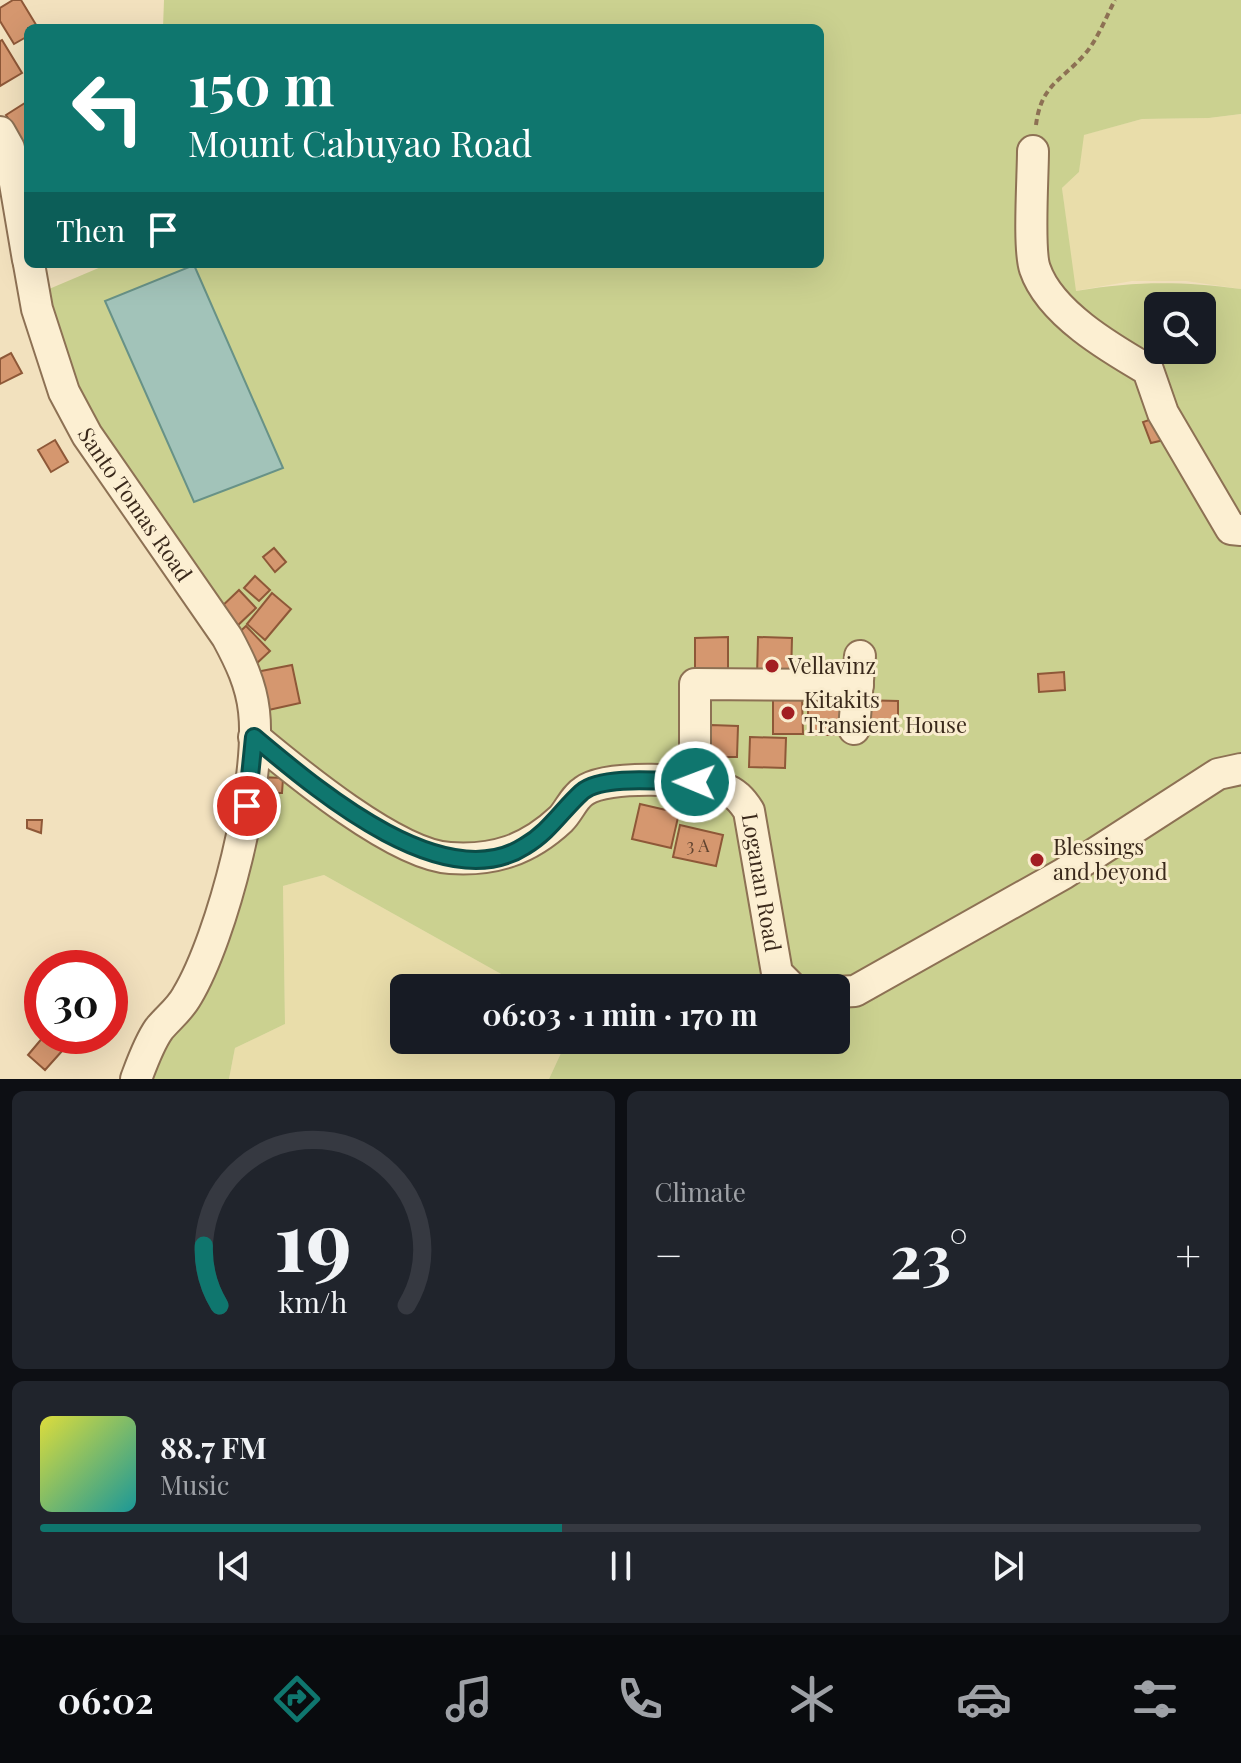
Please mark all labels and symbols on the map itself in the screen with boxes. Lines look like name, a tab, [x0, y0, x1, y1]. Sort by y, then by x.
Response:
street label: Santo Tomas Road	[72, 422, 200, 587]
place label: Vellavinz	[787, 650, 876, 680]
marker: Vellavinz	[763, 657, 781, 675]
place label: Kitakits Transient House	[804, 684, 967, 739]
marker: Kitakits Transient House	[779, 704, 797, 722]
position arrow	[653, 740, 737, 824]
pin	[213, 772, 281, 840]
street label: Loganan Road	[736, 811, 789, 954]
place label: Blessings and beyond	[1053, 831, 1168, 886]
house number: 3 A	[686, 833, 710, 857]
marker: Blessings and beyond	[1028, 851, 1046, 869]
speed limit sign: 30	[24, 950, 128, 1054]

